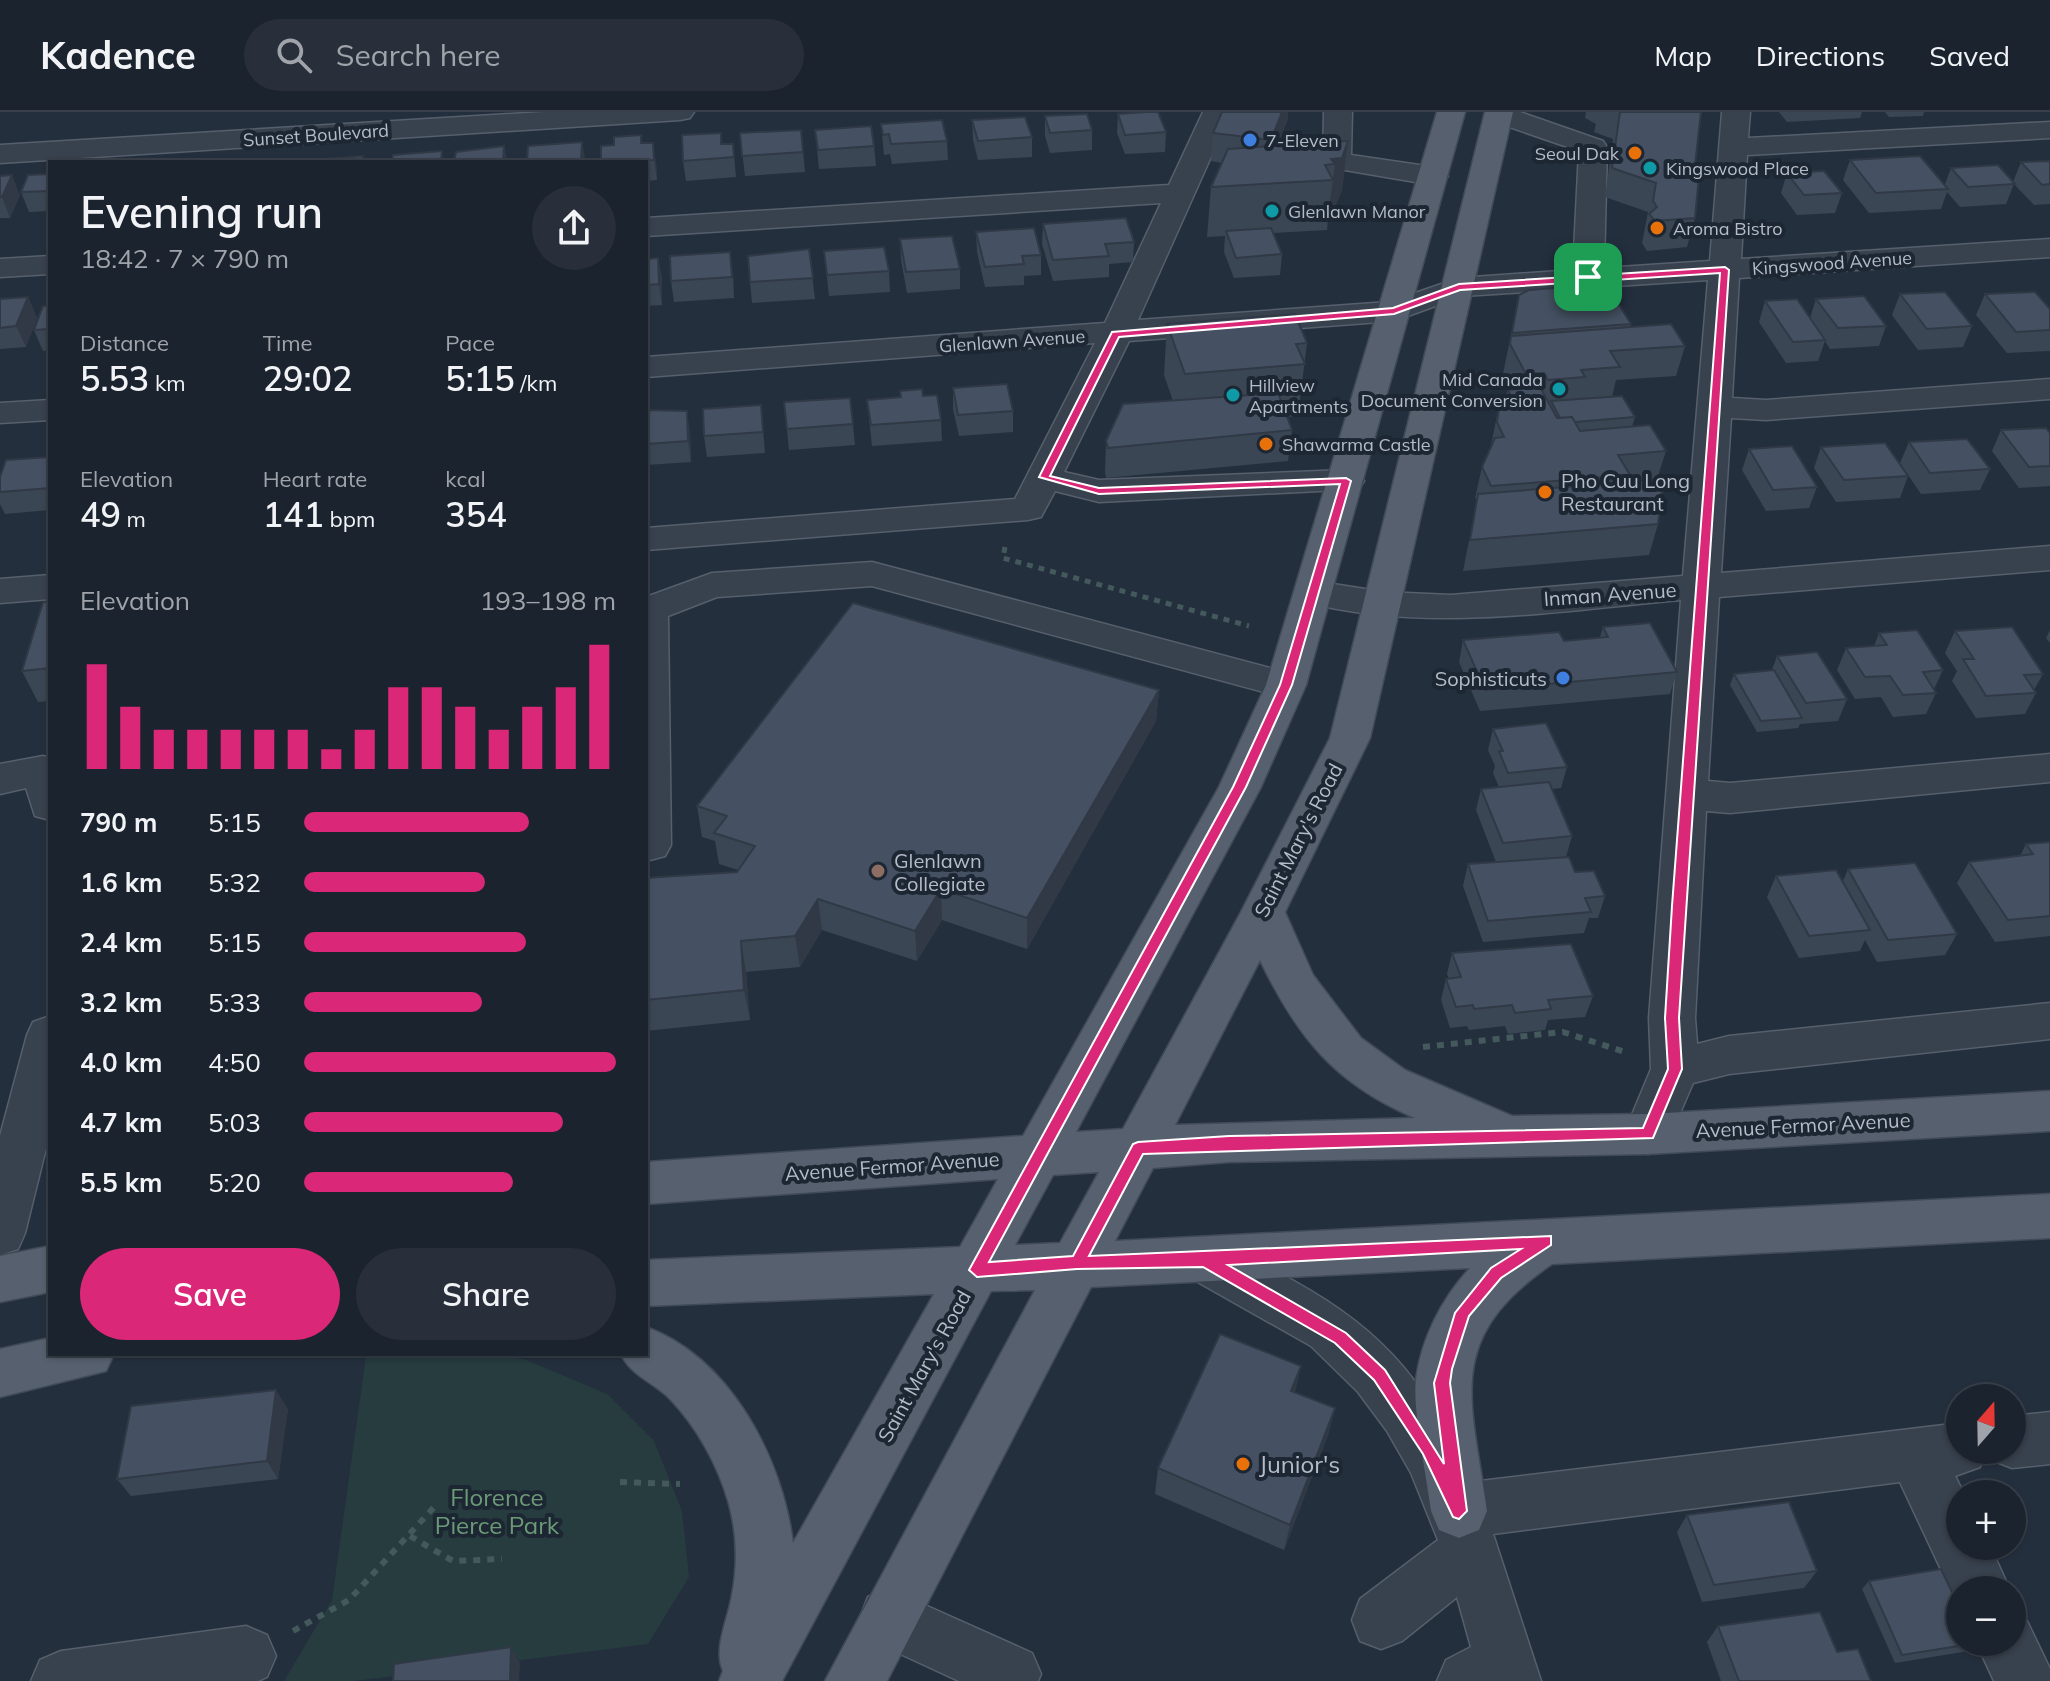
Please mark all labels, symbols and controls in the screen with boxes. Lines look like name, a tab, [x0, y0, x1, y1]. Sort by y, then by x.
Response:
search box	[244, 19, 804, 91]
text: Kadence	[40, 31, 196, 79]
icon: search	[272, 33, 316, 77]
text: Search here	[336, 36, 501, 74]
text: Map	[1654, 38, 1712, 73]
text: Directions	[1756, 38, 1885, 73]
text: Saved	[1929, 38, 2010, 73]
street label: Sunset Boulevard	[242, 118, 390, 152]
place label: 7-Eleven	[1266, 129, 1339, 152]
marker: 7-Eleven	[1241, 131, 1259, 149]
place label: Seoul Dak	[1535, 142, 1620, 165]
marker: Seoul Dak	[1626, 144, 1644, 162]
place label: Kingswood Place	[1666, 157, 1809, 180]
marker: Kingswood Place	[1641, 159, 1659, 177]
text: Evening run	[80, 184, 323, 239]
button: share	[532, 186, 616, 270]
place label: Glenlawn Manor	[1288, 200, 1426, 223]
marker: Glenlawn Manor	[1263, 202, 1281, 220]
place label: Aroma Bistro	[1673, 217, 1783, 240]
marker: Aroma Bistro	[1648, 219, 1666, 237]
text: 18:42 · 7 × 790 m	[80, 242, 289, 275]
pin	[1554, 243, 1622, 311]
street label: Kingswood Avenue	[1751, 246, 1913, 280]
icon: arrive	[1566, 255, 1610, 299]
street label: Glenlawn Avenue	[938, 324, 1086, 358]
text: Distance	[80, 329, 169, 357]
text: Time	[263, 329, 312, 357]
text: Pace	[445, 329, 495, 357]
text: 5.53	[80, 357, 149, 400]
text: 29:02	[263, 357, 352, 400]
text: 5:15	[445, 357, 515, 400]
place label: Mid Canada Document Conversion	[1361, 368, 1543, 412]
text: km	[149, 369, 186, 397]
text: /km	[515, 369, 557, 397]
place label: Hillview Apartments	[1249, 374, 1349, 418]
marker: Mid Canada Document Conversion	[1550, 380, 1568, 398]
marker: Hillview Apartments	[1224, 386, 1242, 404]
place label: Shawarma Castle	[1282, 433, 1431, 456]
marker: Shawarma Castle	[1257, 435, 1275, 453]
text: Elevation	[80, 465, 173, 493]
text: Heart rate	[263, 465, 367, 493]
text: kcal	[445, 465, 486, 493]
place label: Pho Cuu Long Restaurant	[1561, 468, 1690, 516]
marker: Pho Cuu Long Restaurant	[1536, 483, 1554, 501]
text: 49	[80, 493, 121, 536]
text: 141	[263, 493, 324, 536]
text: 354	[445, 493, 507, 536]
text: m	[121, 505, 146, 533]
text: bpm	[324, 505, 375, 533]
street label: Inman Avenue	[1543, 577, 1677, 611]
text: Elevation	[80, 584, 190, 617]
text: 193–198 m	[480, 584, 616, 617]
place label: Sophisticuts	[1435, 666, 1547, 691]
marker: Sophisticuts	[1554, 669, 1572, 687]
street label: Saint Mary's Road	[1248, 759, 1348, 921]
text: 790 m	[80, 806, 157, 839]
text: 5:15	[208, 806, 261, 839]
place label: Glenlawn Collegiate	[894, 848, 985, 896]
marker: Glenlawn Collegiate	[869, 862, 887, 880]
text: 1.6 km	[80, 866, 163, 899]
text: 5:32	[208, 866, 261, 899]
text: 2.4 km	[80, 926, 163, 959]
text: 5:15	[208, 926, 261, 959]
text: 3.2 km	[80, 986, 163, 1019]
text: 5:33	[208, 986, 261, 1019]
text: 4.0 km	[80, 1046, 163, 1079]
text: 4:50	[208, 1046, 261, 1079]
text: 4.7 km	[80, 1106, 163, 1139]
text: 5:03	[208, 1106, 261, 1139]
street label: Avenue Fermor Avenue	[1695, 1107, 1911, 1143]
street label: Avenue Fermor Avenue	[784, 1146, 1000, 1186]
text: 5.5 km	[80, 1166, 163, 1199]
text: 5:20	[208, 1166, 261, 1199]
button: Save	[80, 1248, 340, 1340]
button: Share	[356, 1248, 616, 1340]
street label: Saint Mary's Road	[872, 1286, 976, 1446]
north arrow	[1946, 1384, 2026, 1464]
map controls	[1946, 1384, 2026, 1656]
place label: Junior's	[1259, 1449, 1340, 1479]
marker: Junior's	[1234, 1455, 1252, 1473]
button: +	[1946, 1480, 2026, 1560]
park label: Florence Pierce Park	[435, 1482, 560, 1540]
button: −	[1946, 1576, 2026, 1656]

